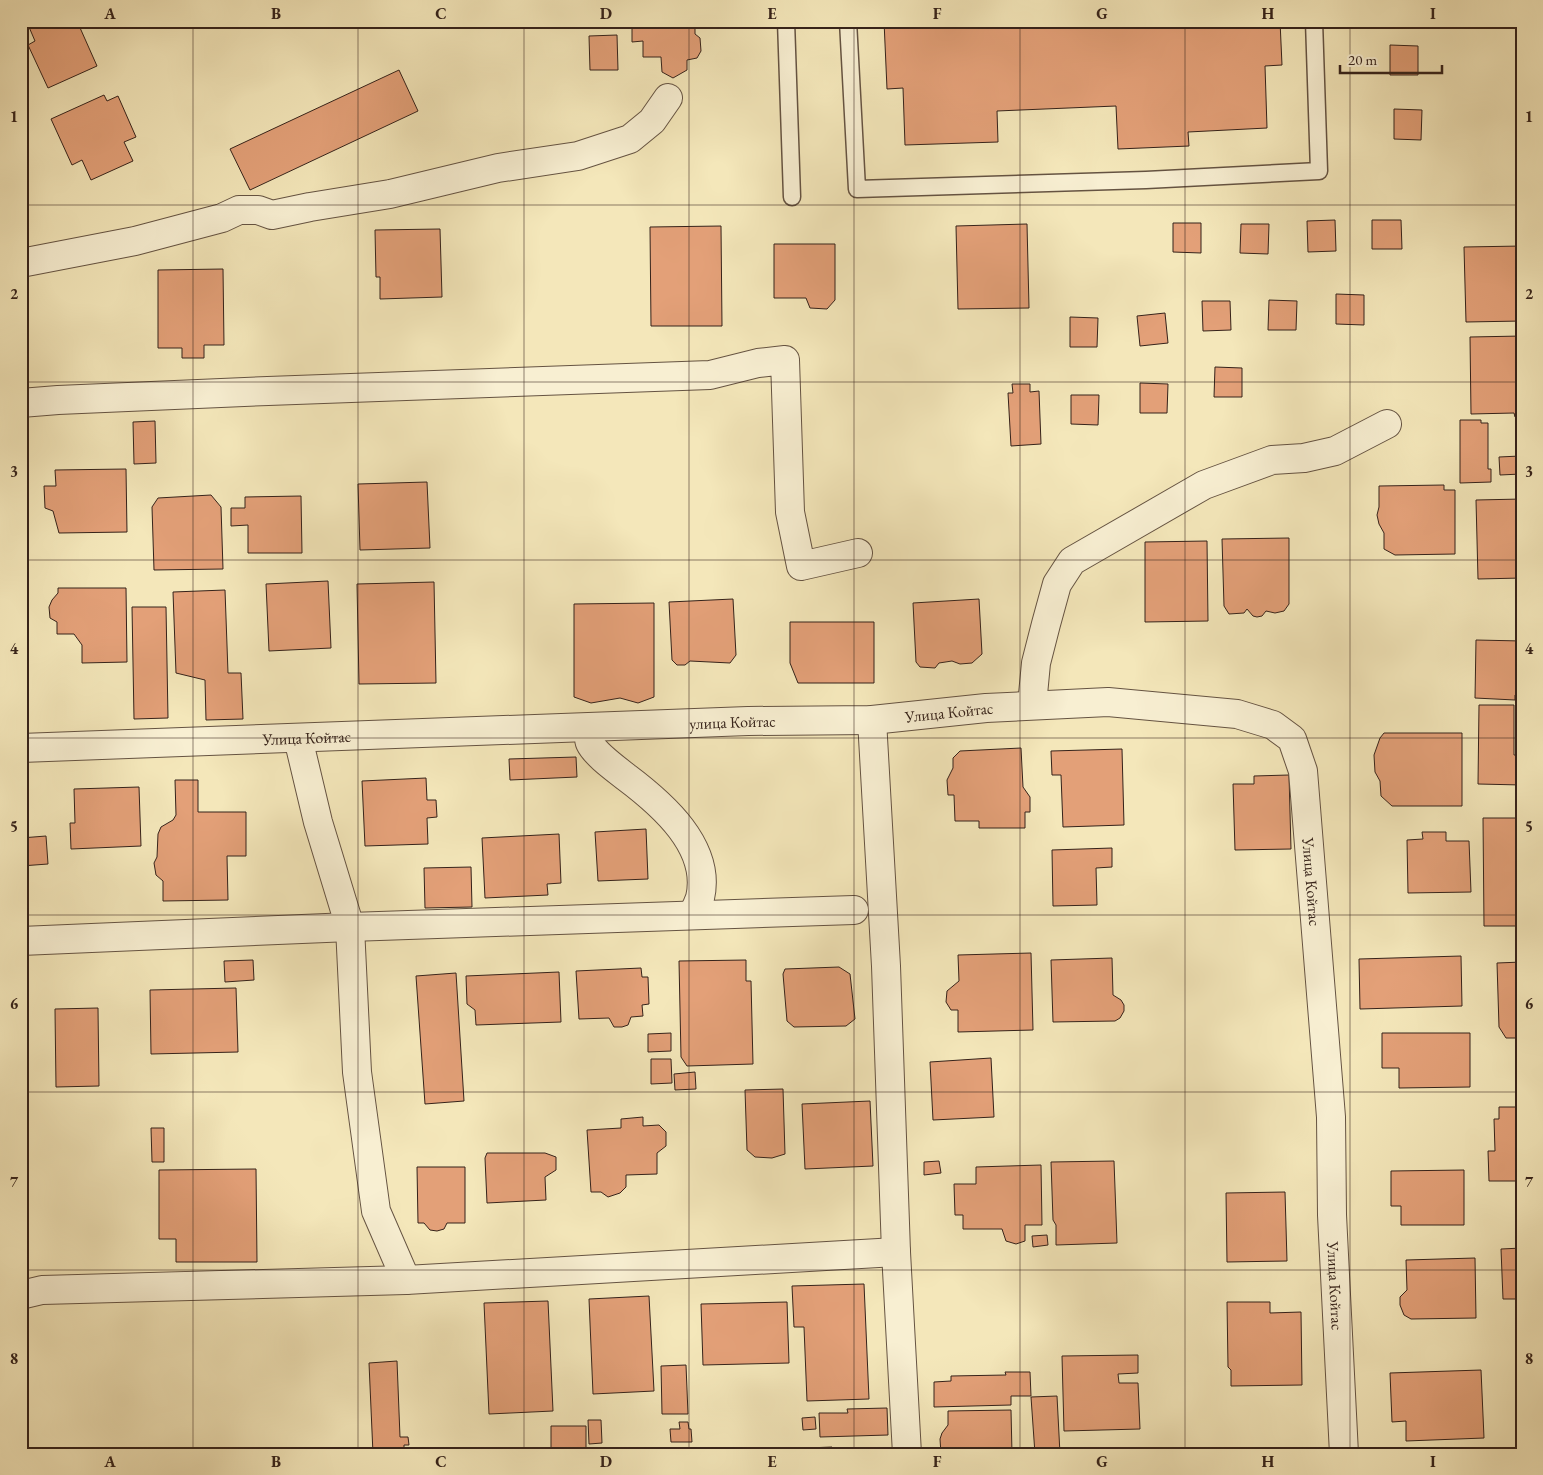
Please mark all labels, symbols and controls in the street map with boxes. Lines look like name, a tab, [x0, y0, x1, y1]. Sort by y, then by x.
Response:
text: A	[103, 3, 116, 24]
text: B	[271, 3, 281, 24]
text: C	[435, 3, 447, 24]
text: D	[600, 3, 612, 24]
text: E	[767, 3, 777, 24]
text: F	[933, 3, 942, 24]
text: G	[1096, 3, 1108, 24]
text: H	[1262, 3, 1275, 24]
text: I	[1430, 3, 1436, 24]
scale bar	[1340, 42, 1443, 74]
text: 20 m	[1348, 50, 1377, 69]
text: 1	[10, 106, 18, 127]
text: 1	[1525, 106, 1533, 127]
text: 2	[10, 283, 19, 304]
text: 2	[1525, 283, 1534, 304]
text: 3	[10, 461, 18, 482]
text: 3	[1525, 461, 1533, 482]
text: 4	[10, 638, 19, 659]
text: 4	[1525, 638, 1534, 659]
street label: Улица Койтас	[903, 697, 994, 727]
street label: улица Койтас	[689, 710, 776, 734]
street label: Улица Койтас	[261, 725, 352, 750]
text: 5	[10, 816, 18, 837]
text: 5	[1525, 816, 1533, 837]
street label: Улица Койтас	[1298, 836, 1326, 927]
text: 6	[10, 993, 19, 1014]
text: 6	[1525, 993, 1534, 1014]
text: 7	[10, 1171, 19, 1192]
text: 7	[1525, 1171, 1534, 1192]
street label: Улица Койтас	[1323, 1240, 1348, 1331]
text: 8	[10, 1348, 18, 1369]
text: 8	[1525, 1348, 1533, 1369]
text: A	[103, 1451, 116, 1472]
text: B	[271, 1451, 281, 1472]
text: C	[435, 1451, 447, 1472]
text: D	[600, 1451, 612, 1472]
text: E	[767, 1451, 777, 1472]
text: F	[933, 1451, 942, 1472]
text: G	[1096, 1451, 1108, 1472]
text: H	[1262, 1451, 1275, 1472]
text: I	[1430, 1451, 1436, 1472]

